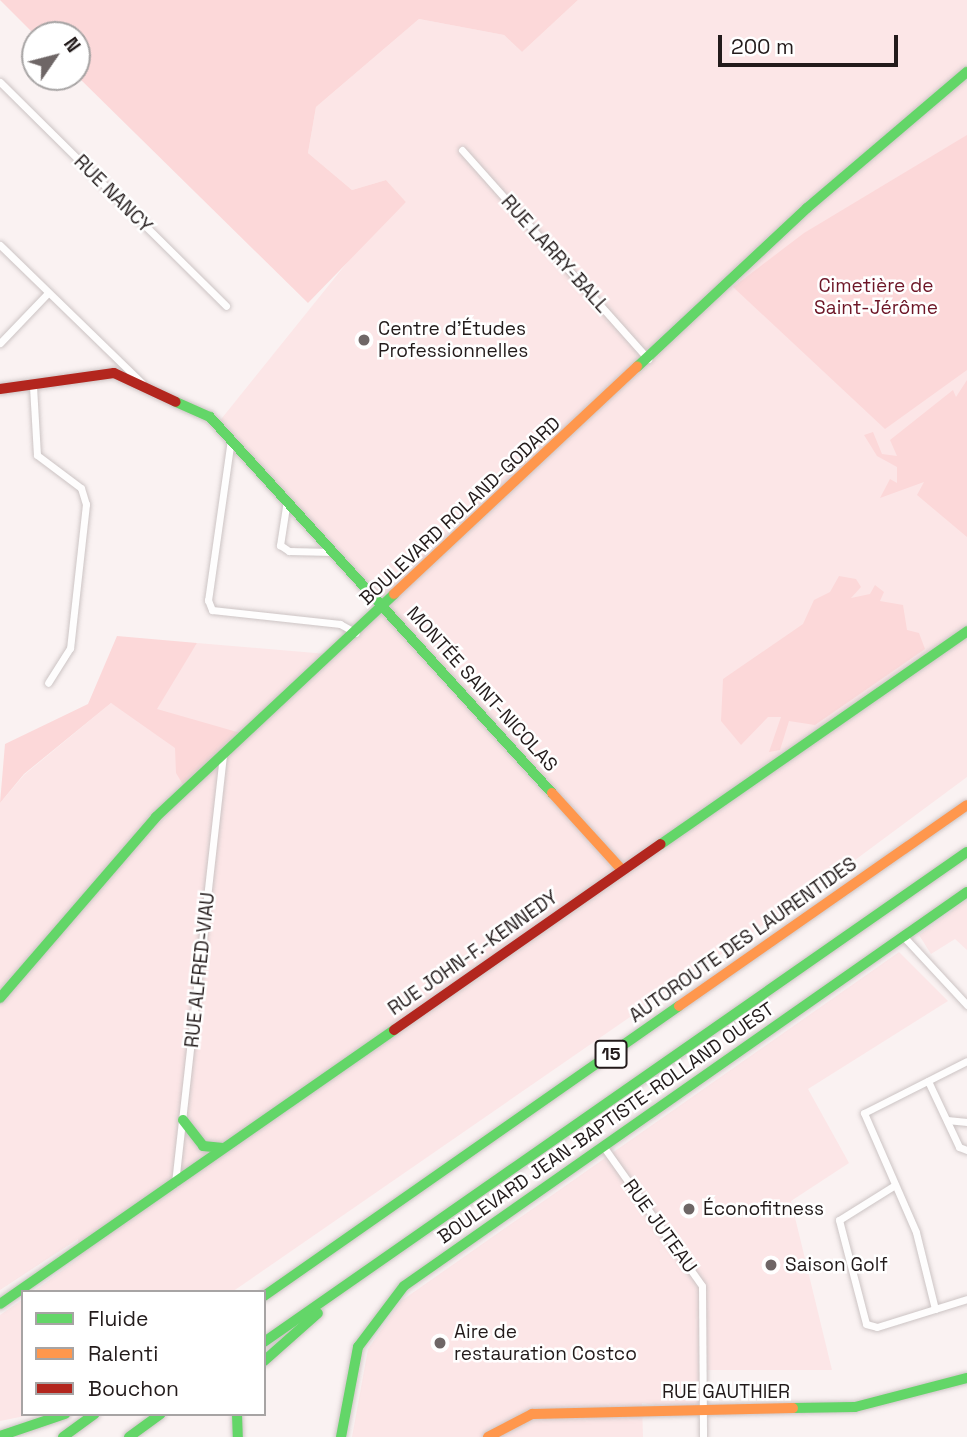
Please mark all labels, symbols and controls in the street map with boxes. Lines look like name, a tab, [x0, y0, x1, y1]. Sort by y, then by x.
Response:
north arrow	[21, 21, 91, 91]
scale bar	[722, 21, 902, 65]
text: N	[58, 32, 86, 57]
text: 200 m	[731, 33, 794, 60]
street label: RUE NANCY	[69, 150, 157, 238]
street label: RUE LARRY-BALL	[496, 191, 614, 317]
park label: Cimetière de Saint-Jérôme	[814, 275, 938, 319]
place label: Centre d'Études Professionnelles	[378, 318, 528, 362]
marker: Centre d'Études Professionnelles	[356, 332, 372, 348]
street label: BOULEVARD ROLAND-GODARD	[355, 412, 565, 610]
street label: MONTÉE SAINT-NICOLAS	[402, 602, 562, 776]
street label: AUTOROUTE DES LAURENTIDES	[625, 853, 861, 1027]
street label: RUE JOHN-F.-KENNEDY	[384, 886, 562, 1020]
street label: RUE ALFRED-VIAU	[180, 891, 220, 1049]
street label: BOULEVARD JEAN-BAPTISTE-ROLLAND OUEST	[433, 997, 779, 1249]
road number: 15	[594, 1040, 628, 1069]
street label: RUE JUTEAU	[618, 1175, 702, 1277]
place label: Éconofitness	[703, 1198, 824, 1220]
marker: Éconofitness	[681, 1201, 697, 1217]
place label: Saison Golf	[785, 1254, 888, 1276]
marker: Saison Golf	[763, 1257, 779, 1273]
legend	[21, 1290, 266, 1416]
text: Fluide	[88, 1305, 148, 1332]
place label: Aire de restauration Costco	[454, 1321, 637, 1365]
marker: Aire de restauration Costco	[432, 1335, 448, 1351]
text: Ralenti	[88, 1340, 158, 1367]
text: Bouchon	[88, 1375, 179, 1402]
street label: RUE GAUTHIER	[662, 1381, 790, 1403]

